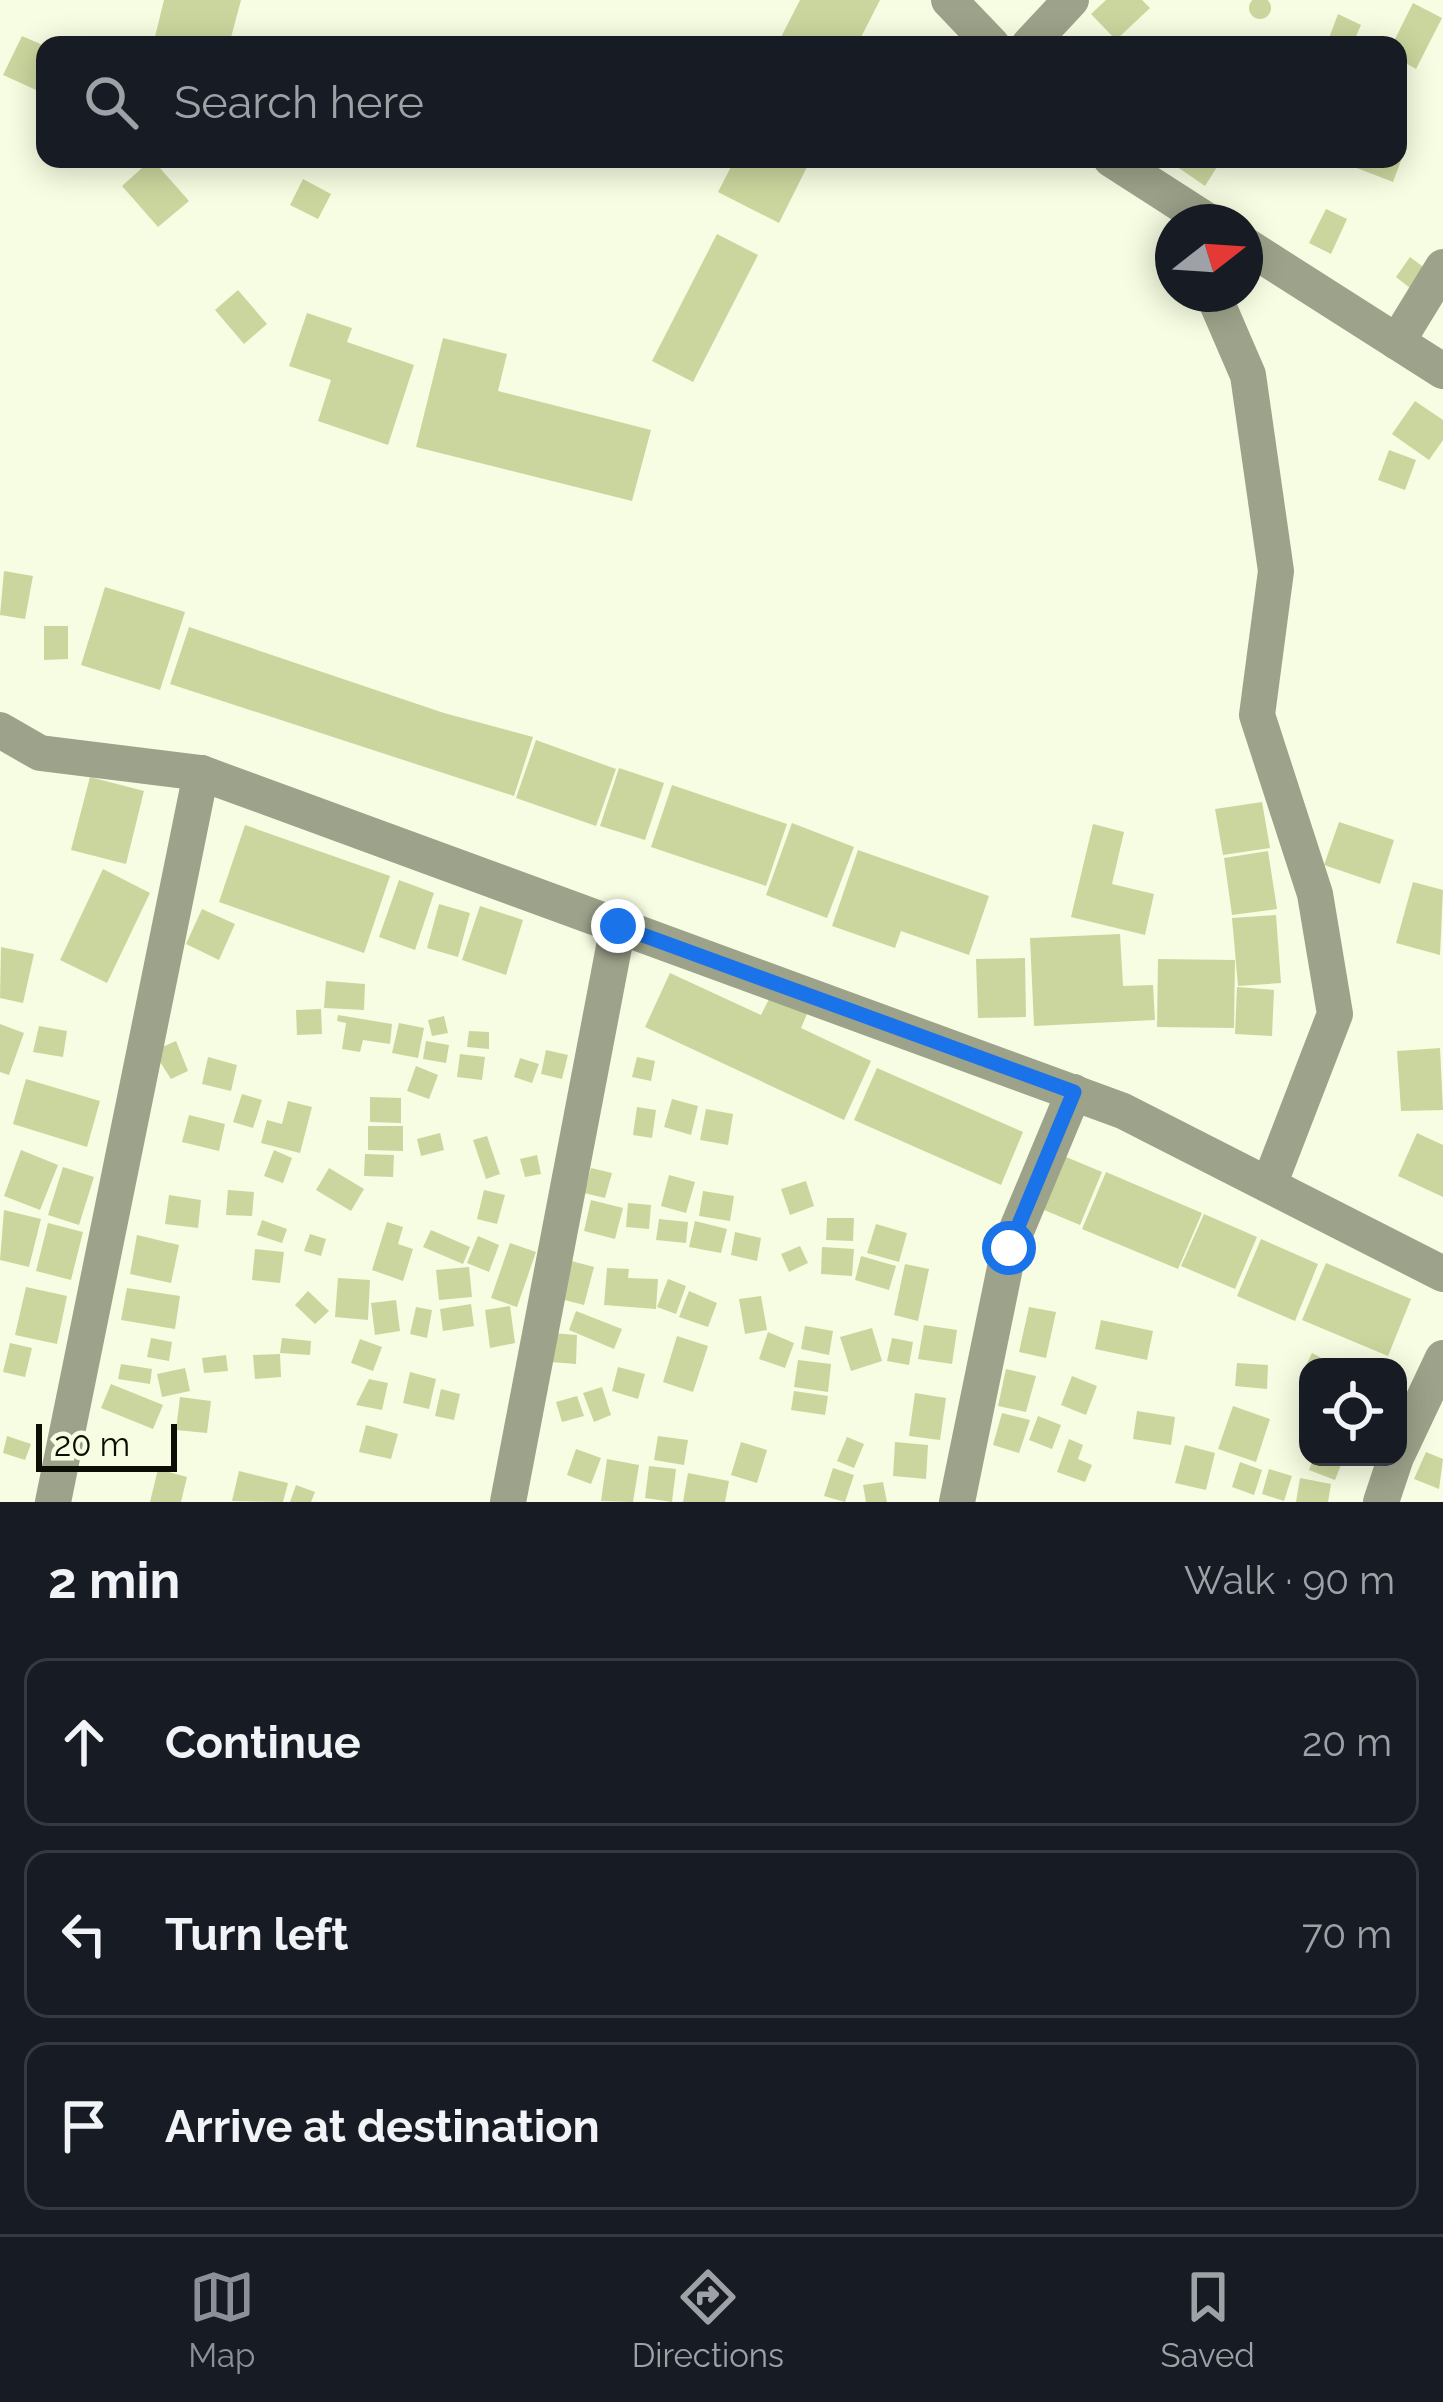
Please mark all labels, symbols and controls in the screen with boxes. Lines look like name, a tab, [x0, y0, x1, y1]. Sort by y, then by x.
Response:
search box	[36, 36, 1407, 168]
icon: search	[78, 69, 144, 135]
text: Search here	[174, 76, 424, 129]
north arrow	[1155, 204, 1263, 312]
route end	[591, 899, 645, 953]
route start	[982, 1221, 1036, 1275]
map controls	[1299, 1358, 1407, 1466]
button: locate	[1299, 1358, 1407, 1466]
scale bar	[36, 1418, 177, 1471]
text: 20 m	[54, 1425, 130, 1464]
text: 2 min	[48, 1550, 180, 1610]
text: Walk · 90 m	[1184, 1557, 1395, 1603]
icon: ahead	[51, 1709, 117, 1775]
text: Continue	[165, 1716, 361, 1769]
text: 20 m	[1302, 1719, 1392, 1765]
icon: left	[51, 1901, 117, 1967]
text: Turn left	[165, 1908, 348, 1961]
text: 70 m	[1302, 1911, 1392, 1957]
icon: arrive	[51, 2093, 117, 2159]
text: Arrive at destination	[165, 2100, 600, 2153]
tab: Map	[188, 2264, 255, 2375]
tab: Directions	[632, 2264, 784, 2375]
tab: Saved	[1160, 2264, 1255, 2375]

